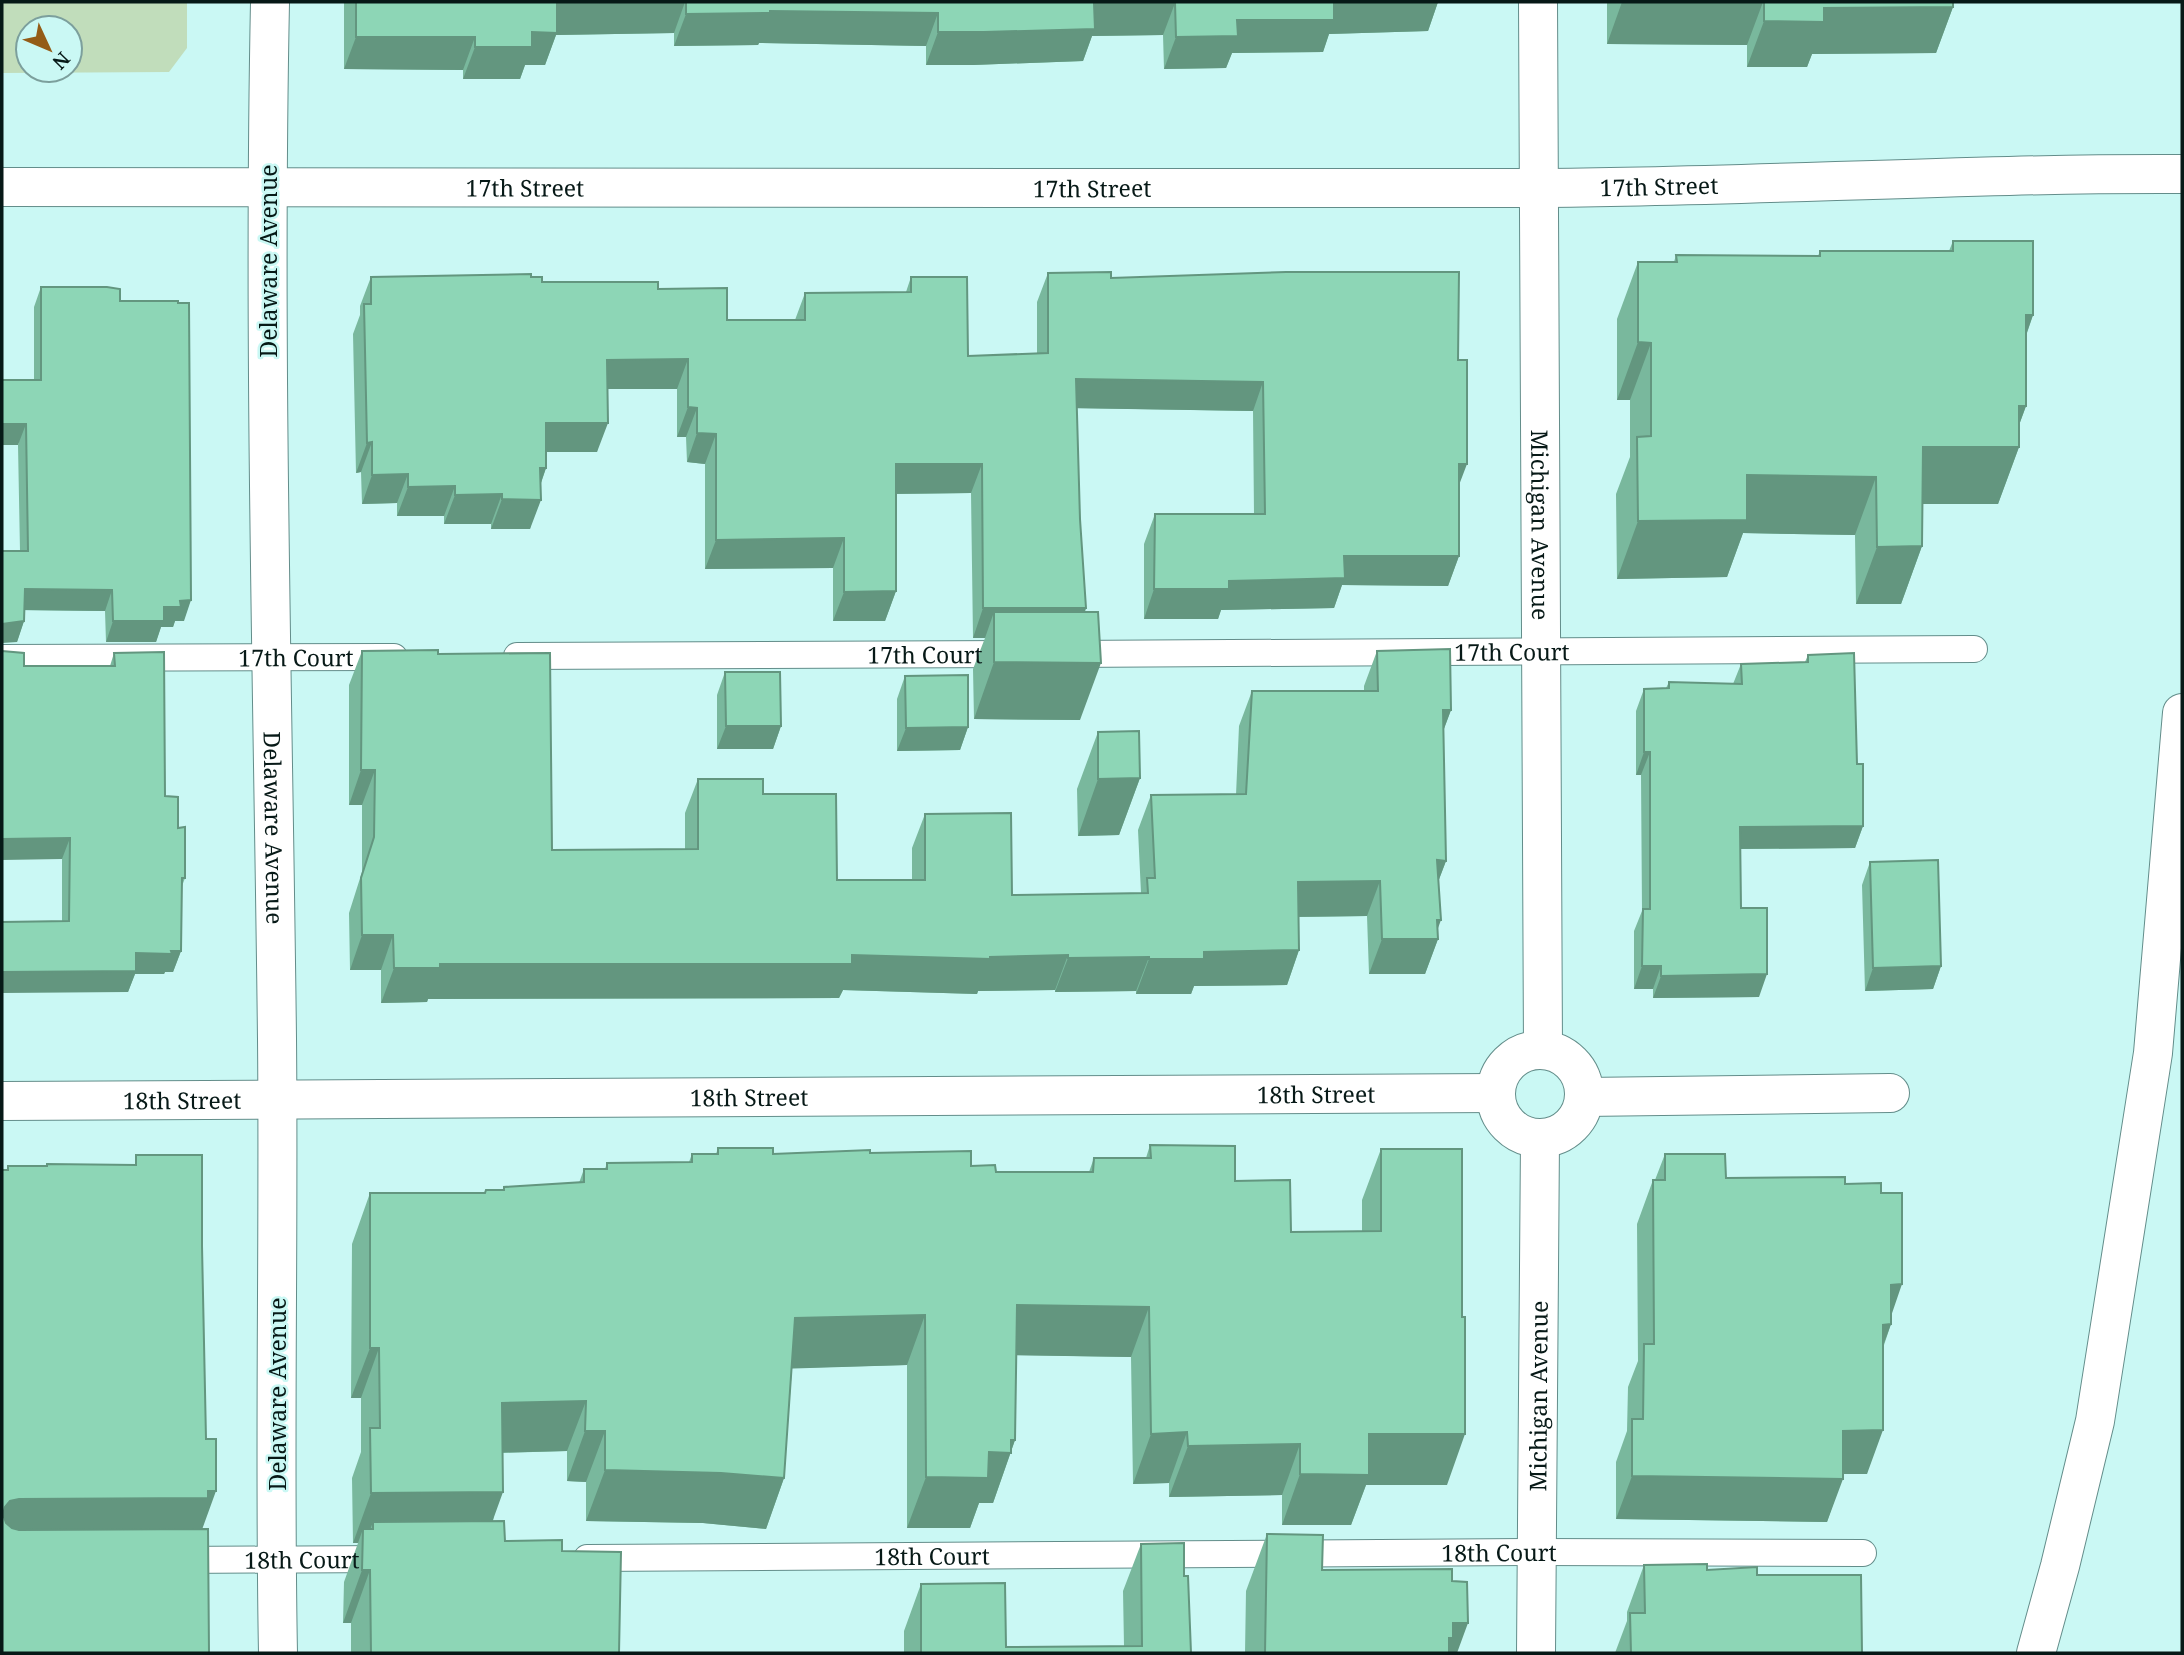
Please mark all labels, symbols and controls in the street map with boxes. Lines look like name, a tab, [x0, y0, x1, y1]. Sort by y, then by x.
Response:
north arrow	[14, 14, 84, 84]
text: N	[47, 46, 76, 75]
street label: Delaware Avenue	[252, 164, 284, 358]
street label: 17th Street	[1599, 169, 1719, 203]
street label: 17th Street	[466, 171, 584, 204]
street label: 17th Street	[1033, 172, 1151, 204]
street label: Michigan Avenue	[1524, 430, 1557, 620]
street label: 17th Court	[1454, 635, 1570, 668]
street label: 17th Court	[867, 638, 983, 671]
street label: 17th Court	[238, 641, 354, 673]
street label: Delaware Avenue	[256, 731, 291, 925]
street label: 18th Street	[1257, 1078, 1375, 1110]
street label: 18th Street	[690, 1081, 808, 1113]
street label: 18th Street	[123, 1084, 241, 1116]
street label: Delaware Avenue	[261, 1297, 293, 1491]
street label: Michigan Avenue	[1521, 1301, 1555, 1491]
street label: 18th Court	[1441, 1536, 1557, 1569]
street label: 18th Court	[874, 1539, 990, 1572]
street label: 18th Court	[244, 1543, 360, 1576]

